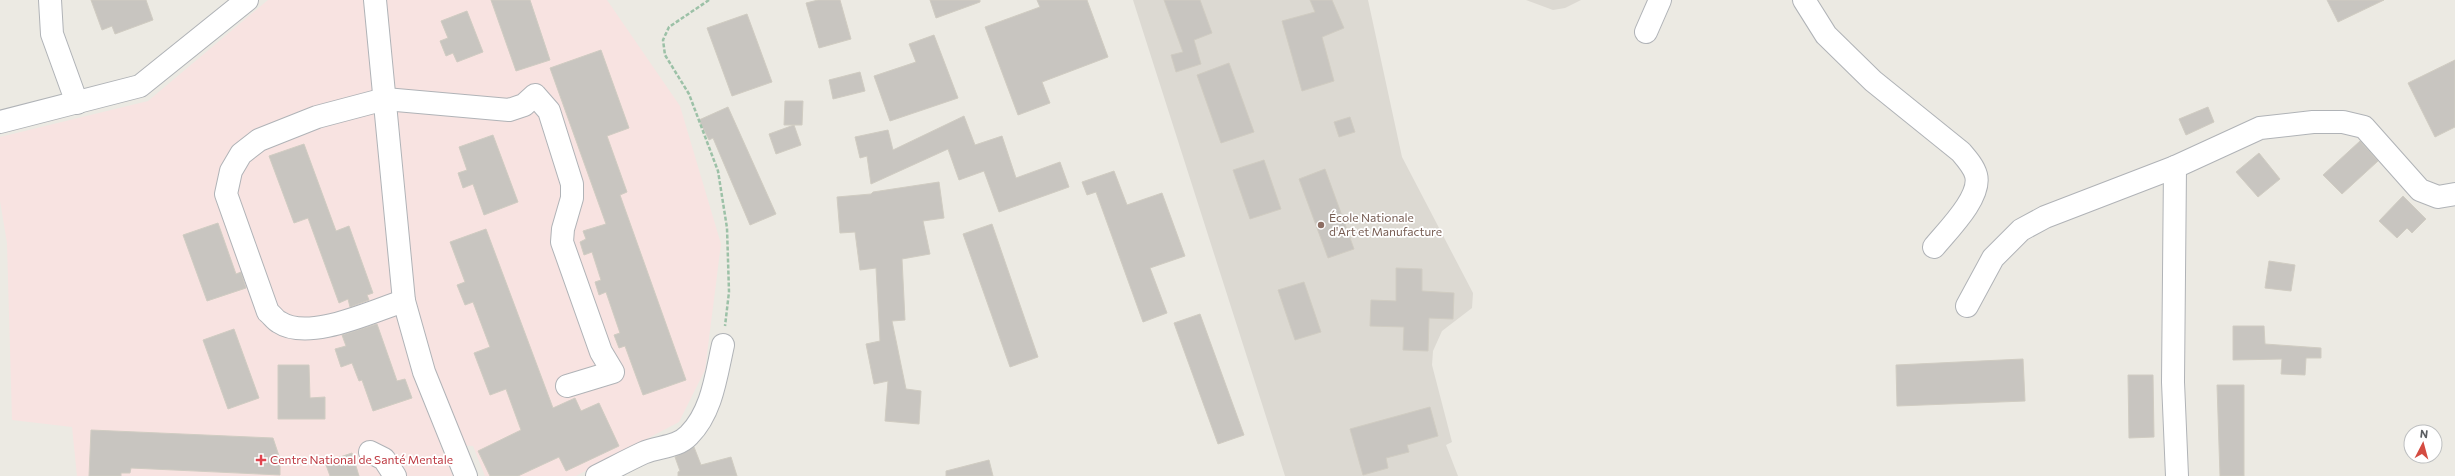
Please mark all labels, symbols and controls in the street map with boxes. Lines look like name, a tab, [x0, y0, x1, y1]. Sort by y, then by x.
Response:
place label: École Nationale d'Art et Manufacture	[1329, 210, 1442, 238]
marker: École Nationale d'Art et Manufacture	[1316, 220, 1326, 230]
north arrow	[2403, 424, 2443, 464]
text: N	[2419, 427, 2429, 440]
place label: Centre National de Santé Mentale	[270, 452, 453, 466]
marker: Centre National de Santé Mentale	[255, 454, 267, 466]

